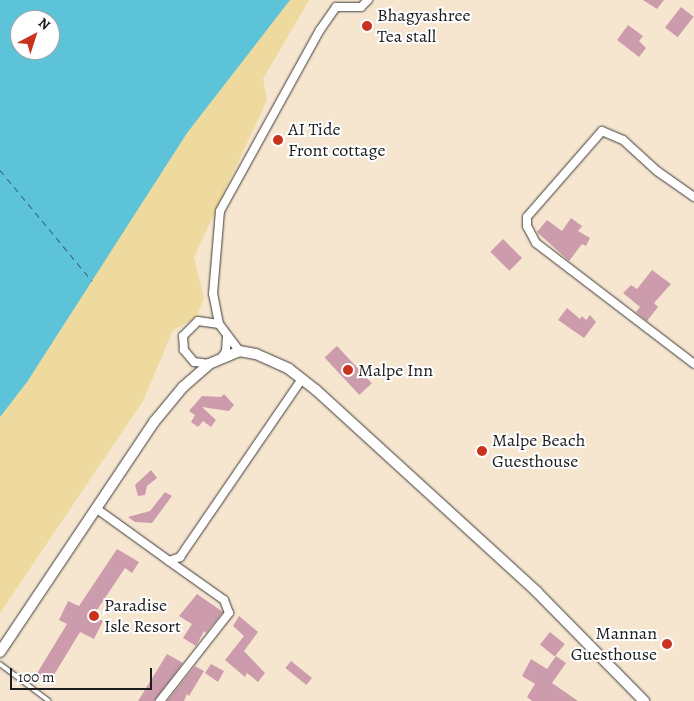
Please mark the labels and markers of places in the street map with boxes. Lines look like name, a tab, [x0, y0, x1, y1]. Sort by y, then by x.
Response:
place label: Bhagyashree Tea stall	[377, 5, 471, 48]
marker: Bhagyashree Tea stall	[361, 20, 373, 32]
place label: AI Tide Front cottage	[288, 119, 386, 162]
marker: AI Tide Front cottage	[272, 134, 284, 146]
place label: Malpe Inn	[358, 359, 433, 381]
marker: Malpe Inn	[342, 364, 354, 376]
place label: Malpe Beach Guesthouse	[492, 430, 585, 472]
marker: Malpe Beach Guesthouse	[476, 445, 488, 457]
place label: Paradise Isle Resort	[104, 595, 181, 638]
marker: Paradise Isle Resort	[88, 610, 100, 622]
place label: Mannan Guesthouse	[571, 623, 657, 666]
marker: Mannan Guesthouse	[661, 638, 673, 650]

